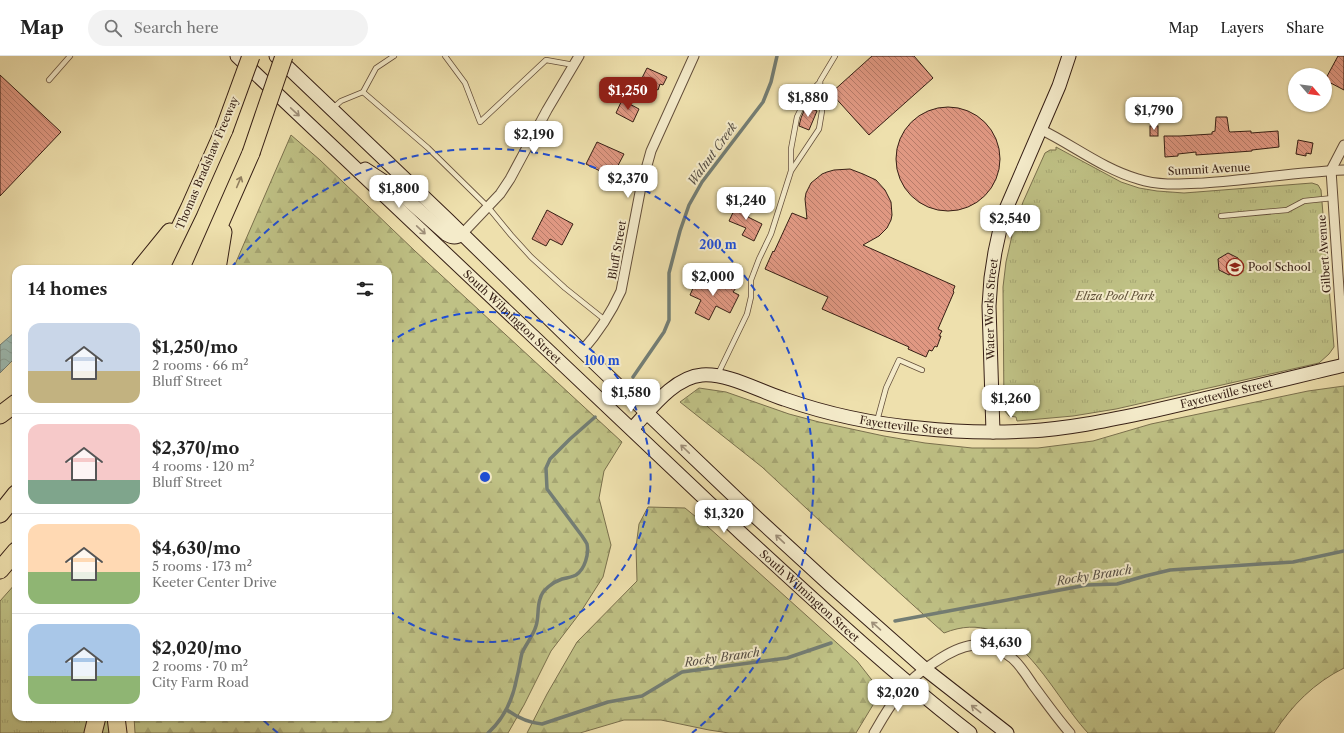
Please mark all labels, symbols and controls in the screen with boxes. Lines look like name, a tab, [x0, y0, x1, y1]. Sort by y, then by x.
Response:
search box	[88, 10, 368, 46]
text: Map	[20, 16, 64, 39]
icon: search	[102, 17, 124, 39]
text: Search here	[134, 18, 219, 37]
text: Map	[1168, 19, 1198, 37]
text: Layers	[1220, 19, 1264, 37]
text: Share	[1286, 19, 1324, 37]
north arrow	[1288, 68, 1332, 112]
map controls	[1288, 68, 1332, 112]
pin: $1,250	[595, 77, 661, 111]
text: $1,250	[608, 82, 648, 98]
pin: $1,880	[775, 84, 841, 118]
text: $1,880	[788, 89, 828, 105]
street label: Thomas Bradshaw Freeway	[173, 93, 242, 232]
pin: $1,790	[1121, 97, 1187, 131]
text: $1,790	[1134, 102, 1174, 118]
one-way arrow	[290, 107, 300, 116]
water label: Walnut Creek	[684, 119, 740, 189]
pin: $2,190	[501, 121, 567, 155]
text: $2,190	[514, 126, 554, 142]
street label: Summit Avenue	[1167, 160, 1251, 178]
pin: $2,370	[595, 165, 661, 199]
text: $2,370	[608, 170, 648, 186]
pin: $1,800	[366, 175, 432, 209]
one-way arrow	[236, 176, 243, 188]
text: $1,800	[378, 180, 420, 196]
pin: $1,240	[713, 187, 779, 221]
text: $1,240	[726, 192, 766, 208]
pin: $2,540	[977, 205, 1043, 239]
text: $2,540	[989, 210, 1031, 226]
street label: Gilbert Avenue	[1314, 214, 1334, 294]
street label: Bluff Street	[605, 219, 629, 280]
one-way arrow	[416, 225, 426, 234]
text: 200 m	[699, 237, 737, 252]
street label: Water Works Street	[982, 257, 1001, 361]
school or university icon: Pool School	[1225, 257, 1245, 277]
place label: Pool School	[1248, 260, 1311, 274]
pin: $2,000	[680, 263, 746, 297]
street label: South Wilmington Street	[460, 267, 564, 366]
text: $2,000	[691, 268, 735, 284]
icon: filters	[354, 278, 376, 300]
text: 14 homes	[28, 279, 107, 299]
park label: Eliza Pool Park	[1075, 289, 1155, 303]
text: $1,250/mo	[152, 337, 238, 357]
icon: home	[60, 339, 108, 387]
text: 100 m	[584, 353, 620, 368]
text: 2 rooms · 66 m²	[152, 357, 249, 373]
text: Bluff Street	[152, 373, 222, 389]
street label: Fayetteville Street	[1179, 376, 1274, 411]
pin: $1,580	[598, 379, 664, 413]
text: $1,580	[611, 384, 651, 400]
pin: $1,260	[978, 385, 1044, 419]
text: $1,260	[991, 390, 1031, 406]
street label: Fayetteville Street	[858, 413, 954, 438]
text: $2,370/mo	[152, 438, 239, 458]
icon: home	[60, 440, 108, 488]
one-way arrow	[680, 444, 690, 454]
text: 4 rooms · 120 m²	[152, 458, 255, 474]
centre of rings	[478, 470, 492, 484]
text: Bluff Street	[152, 474, 222, 490]
pin: $1,320	[691, 500, 757, 534]
text: $1,320	[704, 505, 744, 521]
one-way arrow	[775, 534, 785, 543]
text: $4,630/mo	[152, 538, 241, 558]
icon: home	[60, 540, 108, 588]
street label: South Wilmington Street	[757, 547, 863, 645]
text: 5 rooms · 173 m²	[152, 558, 252, 574]
water label: Rocky Branch	[1054, 562, 1133, 589]
text: Keeter Center Drive	[152, 574, 277, 590]
one-way arrow	[871, 621, 881, 631]
pin: $4,630	[968, 629, 1034, 663]
text: $4,630	[980, 634, 1022, 650]
text: $2,020/mo	[152, 638, 242, 658]
icon: home	[60, 640, 108, 688]
water label: Rocky Branch	[682, 644, 761, 670]
text: 2 rooms · 70 m²	[152, 658, 248, 674]
text: City Farm Road	[152, 674, 249, 690]
pin: $2,020	[865, 679, 931, 713]
text: $2,020	[877, 684, 919, 700]
one-way arrow	[970, 705, 981, 713]

